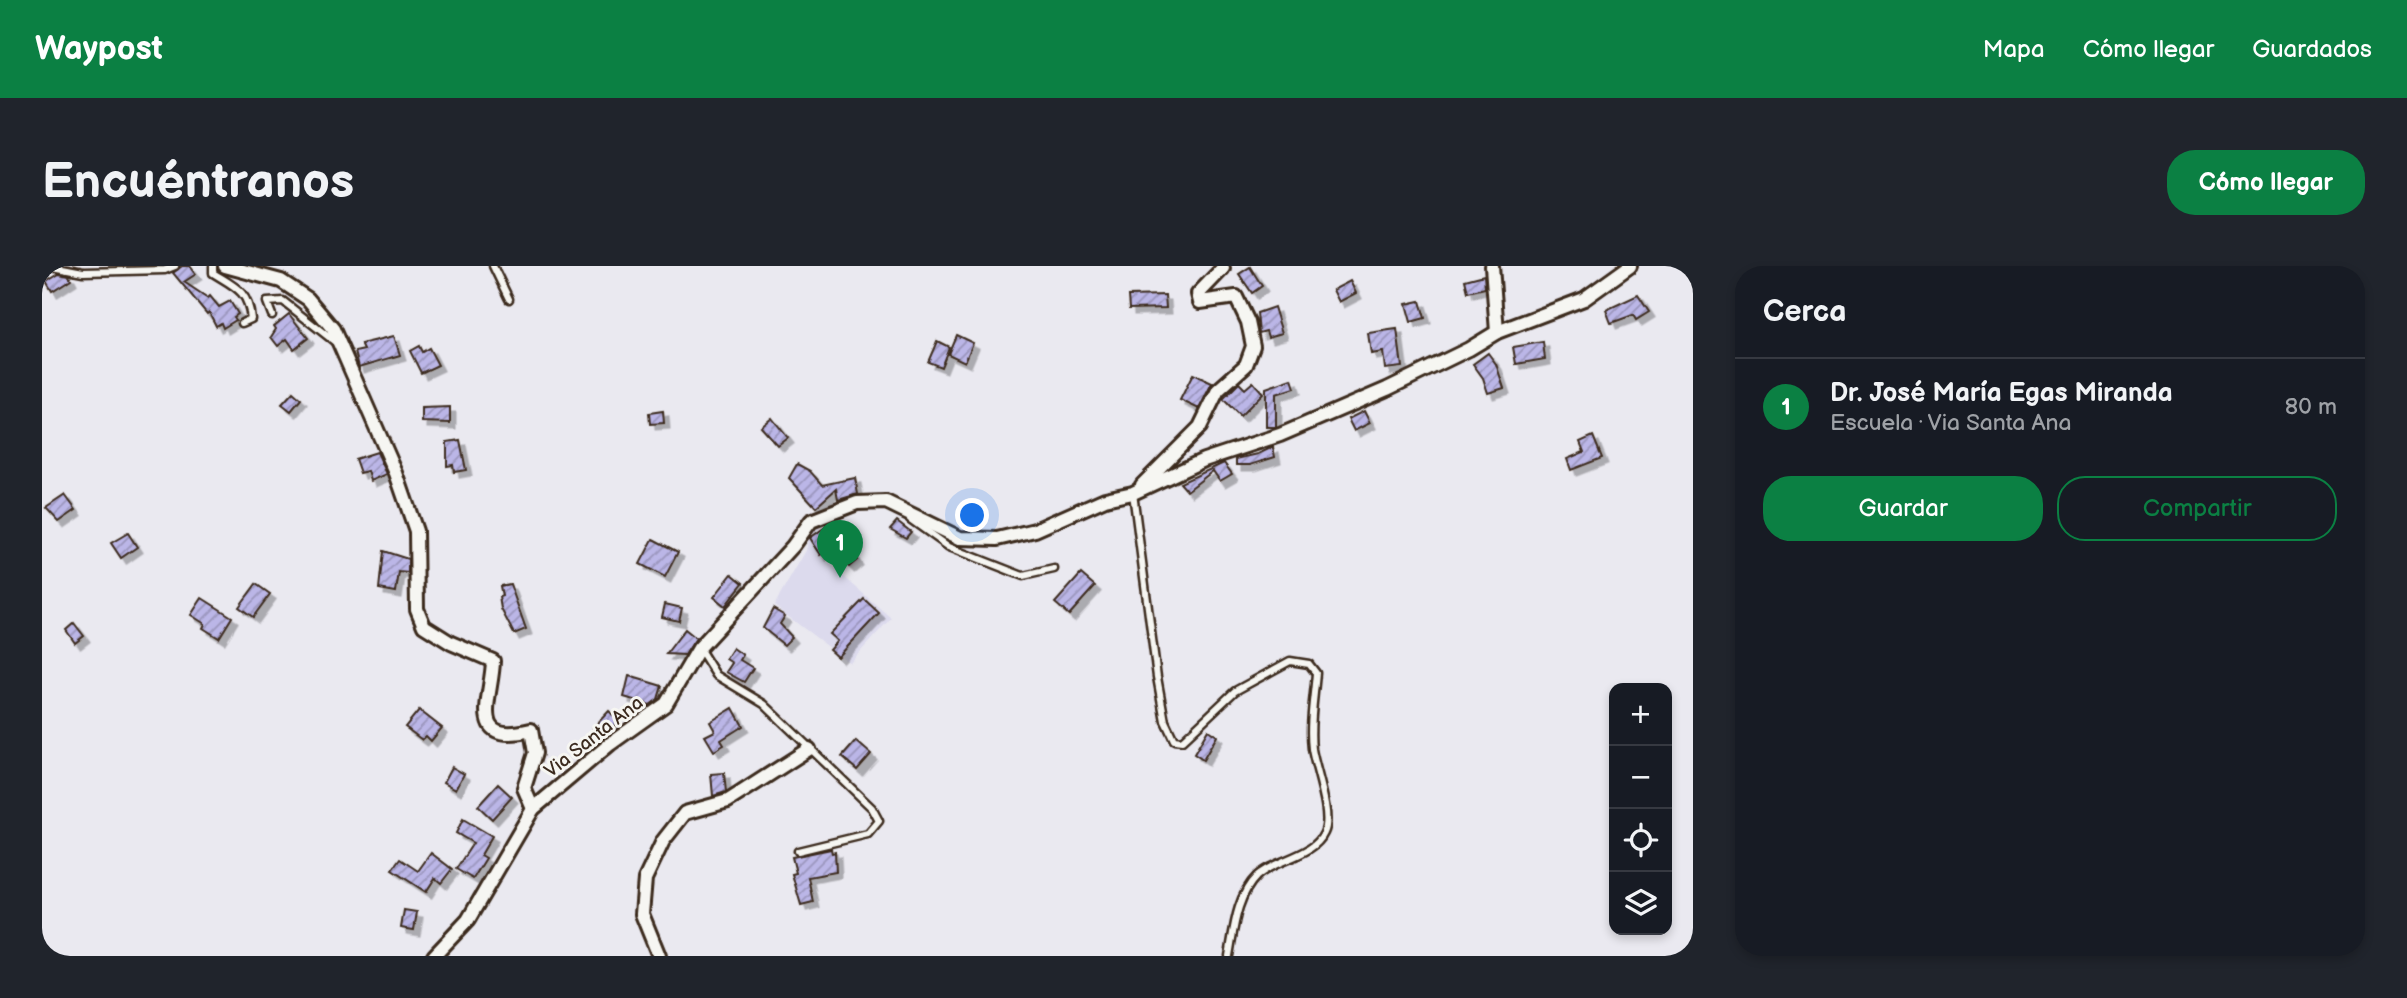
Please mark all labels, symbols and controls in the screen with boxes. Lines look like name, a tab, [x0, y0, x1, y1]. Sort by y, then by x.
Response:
text: Waypost	[35, 29, 163, 69]
text: Mapa	[1983, 35, 2045, 64]
text: Cómo llegar	[2083, 35, 2214, 64]
text: Guardados	[2252, 35, 2372, 64]
button: Cómo llegar	[2167, 150, 2365, 215]
text: Encuéntranos	[42, 153, 354, 212]
text: Cerca	[1763, 294, 1846, 330]
text: Dr. José María Egas Miranda	[1830, 378, 2173, 409]
text: 1	[1781, 393, 1791, 421]
text: 80 m	[2285, 393, 2337, 421]
text: Escuela · Via Santa Ana	[1830, 409, 2071, 437]
button: Guardar	[1763, 476, 2043, 541]
button: Compartir	[2057, 476, 2337, 541]
your location	[955, 498, 989, 532]
pin: 1	[817, 520, 863, 578]
map controls	[1609, 683, 1672, 935]
button: +	[1609, 683, 1672, 746]
street label: Via Santa Ana	[540, 692, 648, 783]
button: −	[1609, 746, 1672, 809]
button: locate	[1609, 809, 1672, 872]
button: layers	[1609, 872, 1672, 935]

